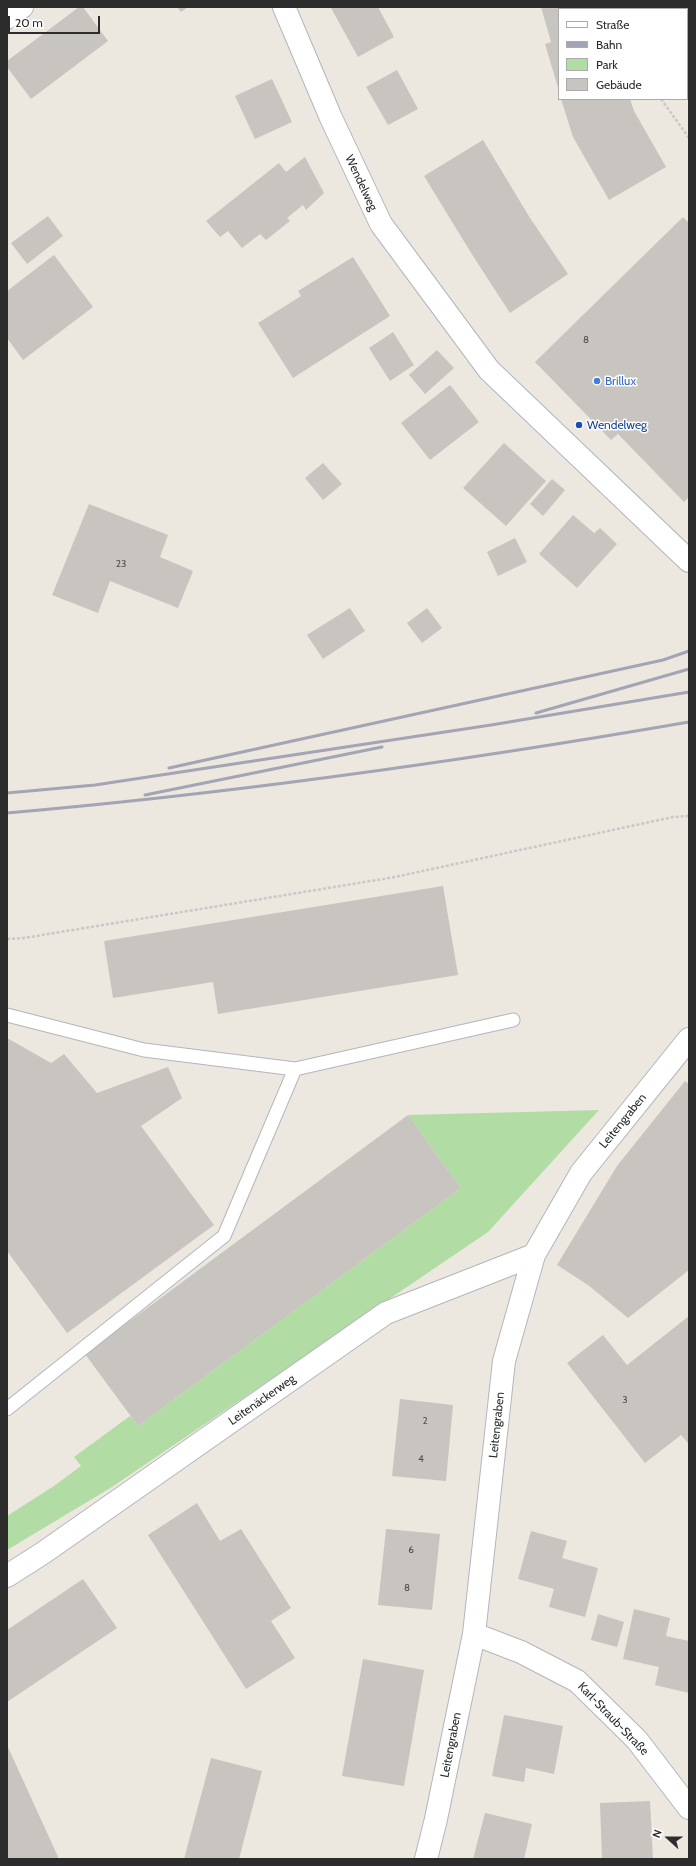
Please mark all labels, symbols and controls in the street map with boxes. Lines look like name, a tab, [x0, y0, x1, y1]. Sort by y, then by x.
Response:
scale bar	[10, 8, 102, 34]
legend	[558, 8, 688, 100]
text: 20 m	[15, 15, 43, 30]
text: Straße	[596, 17, 629, 32]
text: Bahn	[596, 37, 622, 52]
text: Park	[596, 57, 618, 72]
text: Gebäude	[596, 77, 642, 92]
street label: Wendelweg	[342, 153, 380, 213]
house number: 8	[583, 334, 589, 346]
place label: Brillux	[605, 374, 636, 388]
marker: Brillux	[592, 376, 602, 386]
place label: Wendelweg	[587, 418, 647, 432]
marker: Wendelweg	[574, 420, 584, 430]
house number: 23	[116, 558, 126, 570]
street label: Leitengraben	[597, 1091, 649, 1151]
street label: Leitenäckerweg	[226, 1372, 298, 1428]
street label: Leitengraben	[486, 1391, 508, 1459]
house number: 3	[622, 1394, 628, 1406]
house number: 2	[422, 1415, 428, 1427]
house number: 4	[418, 1453, 424, 1465]
house number: 6	[408, 1544, 414, 1556]
house number: 8	[404, 1582, 410, 1594]
street label: Karl-Straub-Straße	[575, 1680, 651, 1758]
street label: Leitengraben	[438, 1711, 464, 1779]
north arrow	[648, 1818, 688, 1858]
text: N	[649, 1828, 665, 1840]

